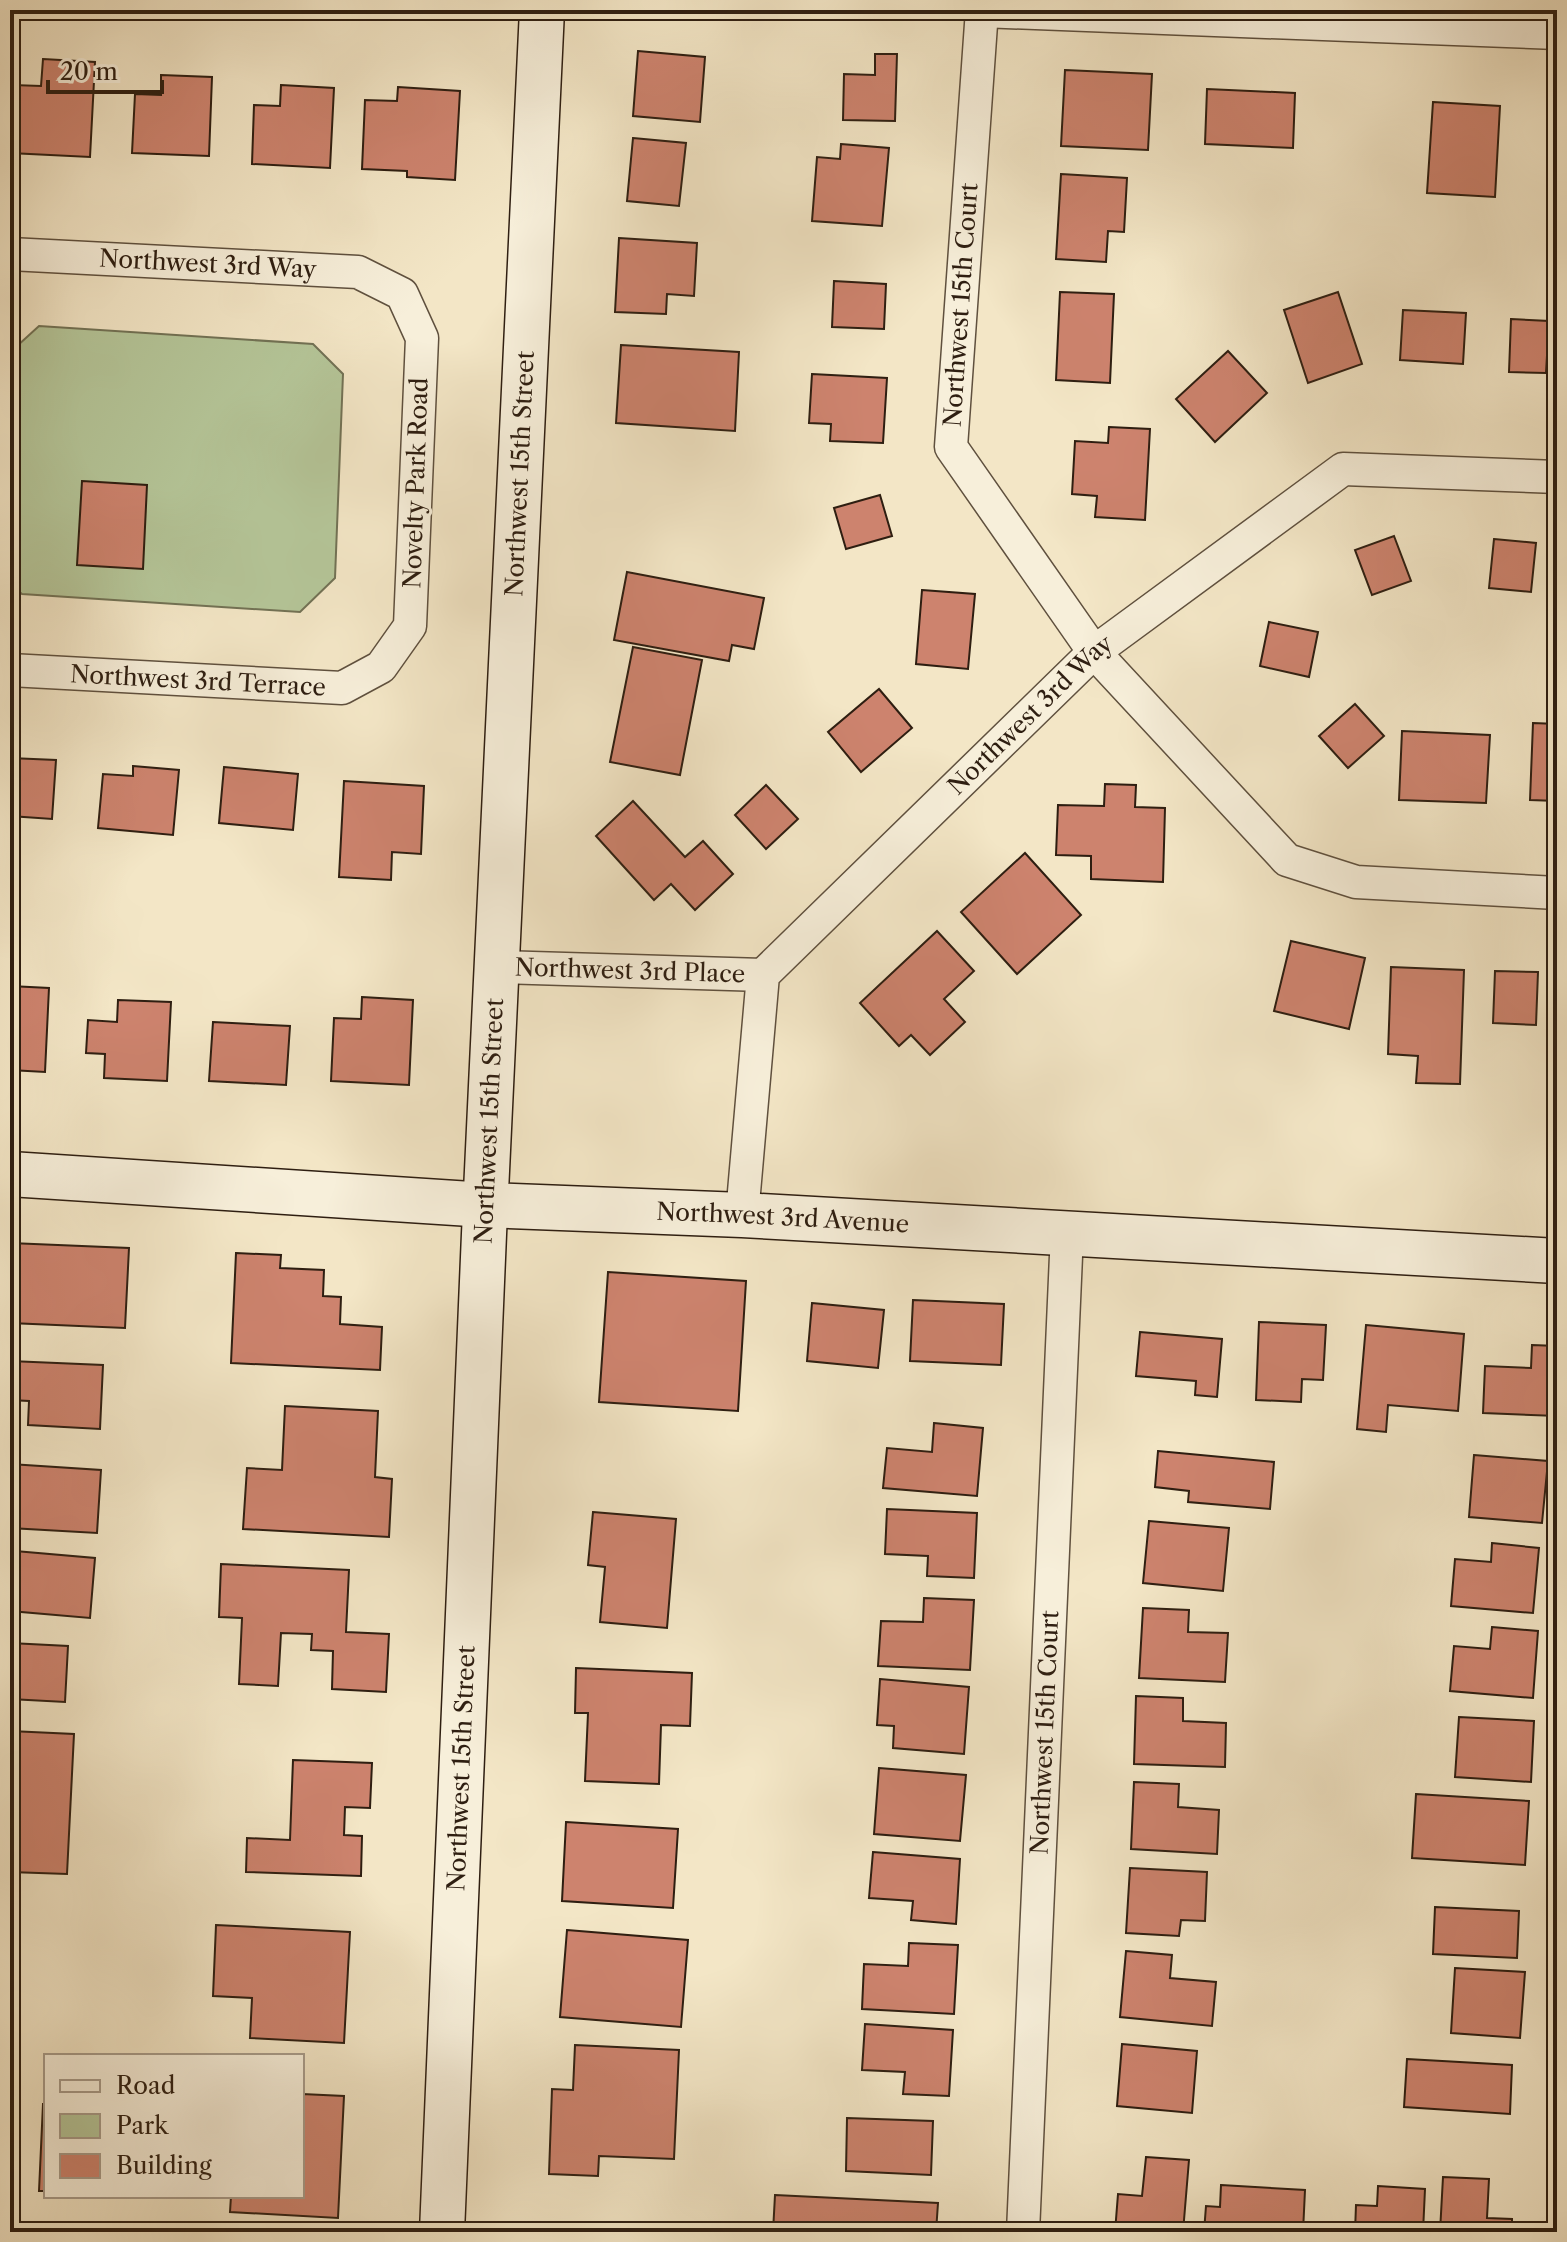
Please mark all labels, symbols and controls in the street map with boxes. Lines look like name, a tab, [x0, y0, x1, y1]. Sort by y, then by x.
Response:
scale bar	[48, 44, 162, 94]
text: 20 m	[60, 57, 118, 86]
street label: Northwest 15th Court	[938, 182, 984, 428]
street label: Northwest 3rd Way	[98, 244, 318, 284]
street label: Northwest 15th Street	[499, 350, 540, 597]
street label: Novelty Park Road	[397, 377, 434, 589]
street label: Northwest 3rd Way	[942, 628, 1118, 800]
street label: Northwest 3rd Terrace	[69, 659, 327, 702]
street label: Northwest 3rd Place	[514, 953, 746, 988]
street label: Northwest 15th Street	[469, 997, 509, 1244]
street label: Northwest 3rd Avenue	[656, 1197, 910, 1238]
street label: Northwest 15th Court	[1025, 1609, 1064, 1855]
street label: Northwest 15th Street	[441, 1644, 481, 1892]
legend	[44, 2054, 304, 2198]
text: Road	[116, 2071, 176, 2100]
text: Park	[116, 2111, 169, 2140]
text: Building	[116, 2151, 212, 2180]

